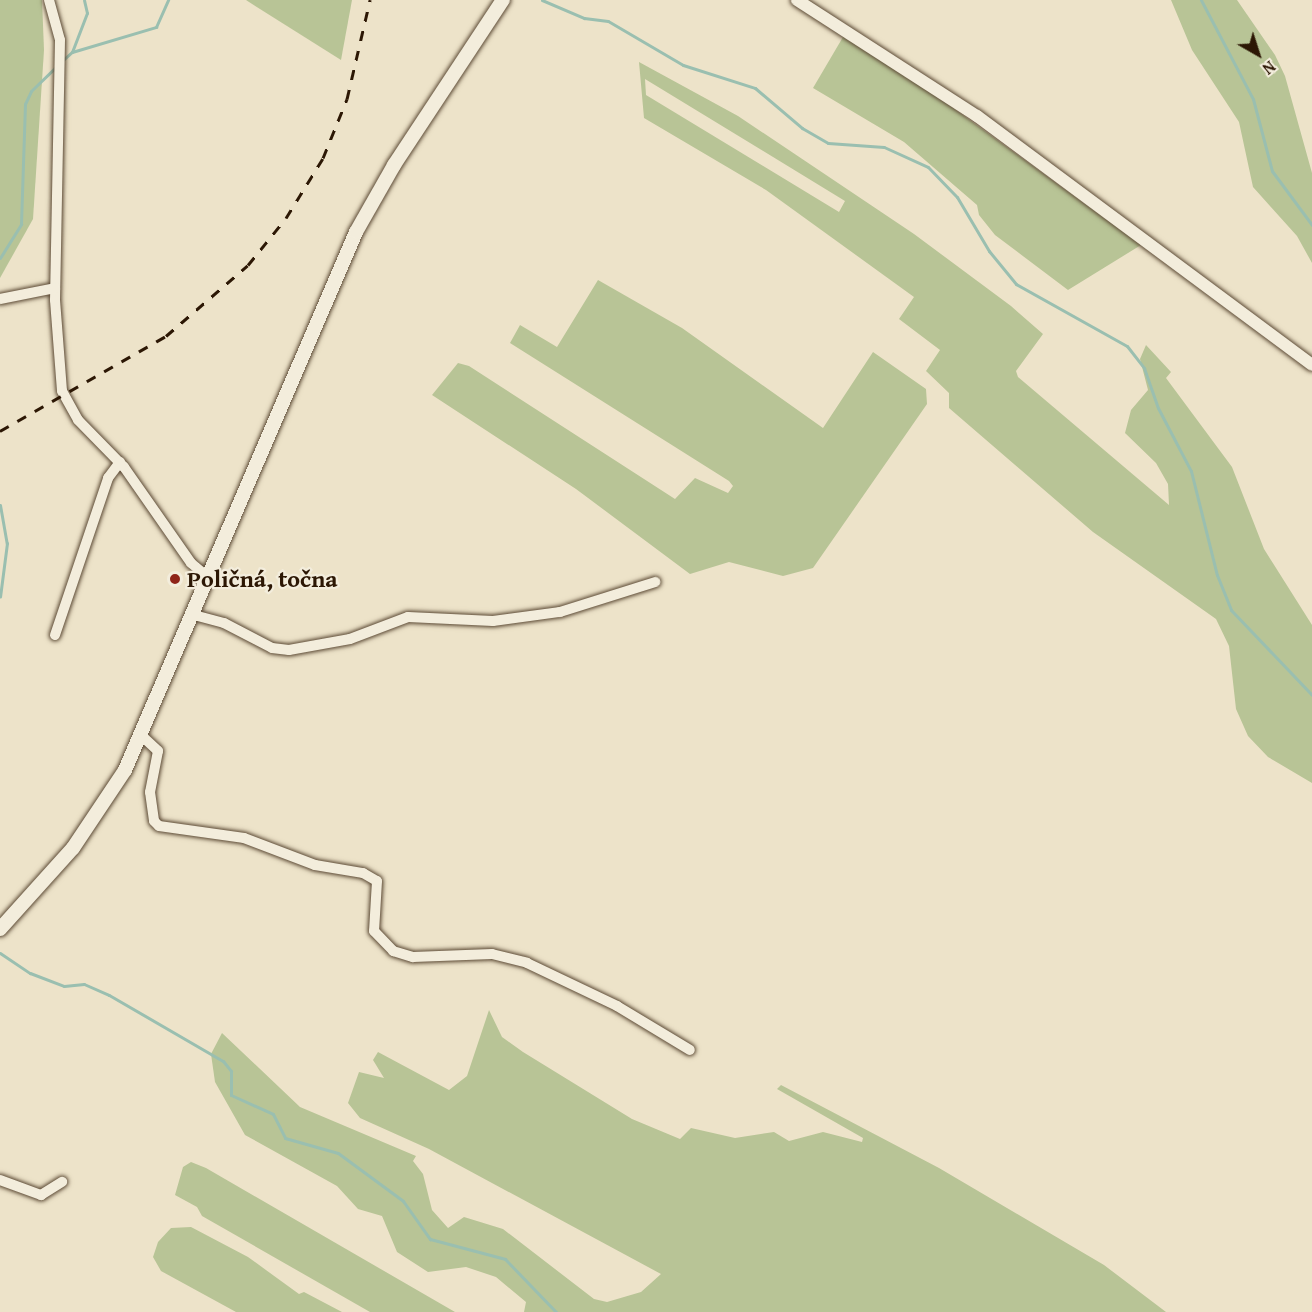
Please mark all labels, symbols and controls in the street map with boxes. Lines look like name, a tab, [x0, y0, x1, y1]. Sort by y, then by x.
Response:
north arrow	[1228, 24, 1288, 84]
text: N	[1258, 55, 1281, 81]
place label: Poličná, točna	[187, 565, 338, 593]
marker: Poličná, točna	[168, 572, 182, 586]

